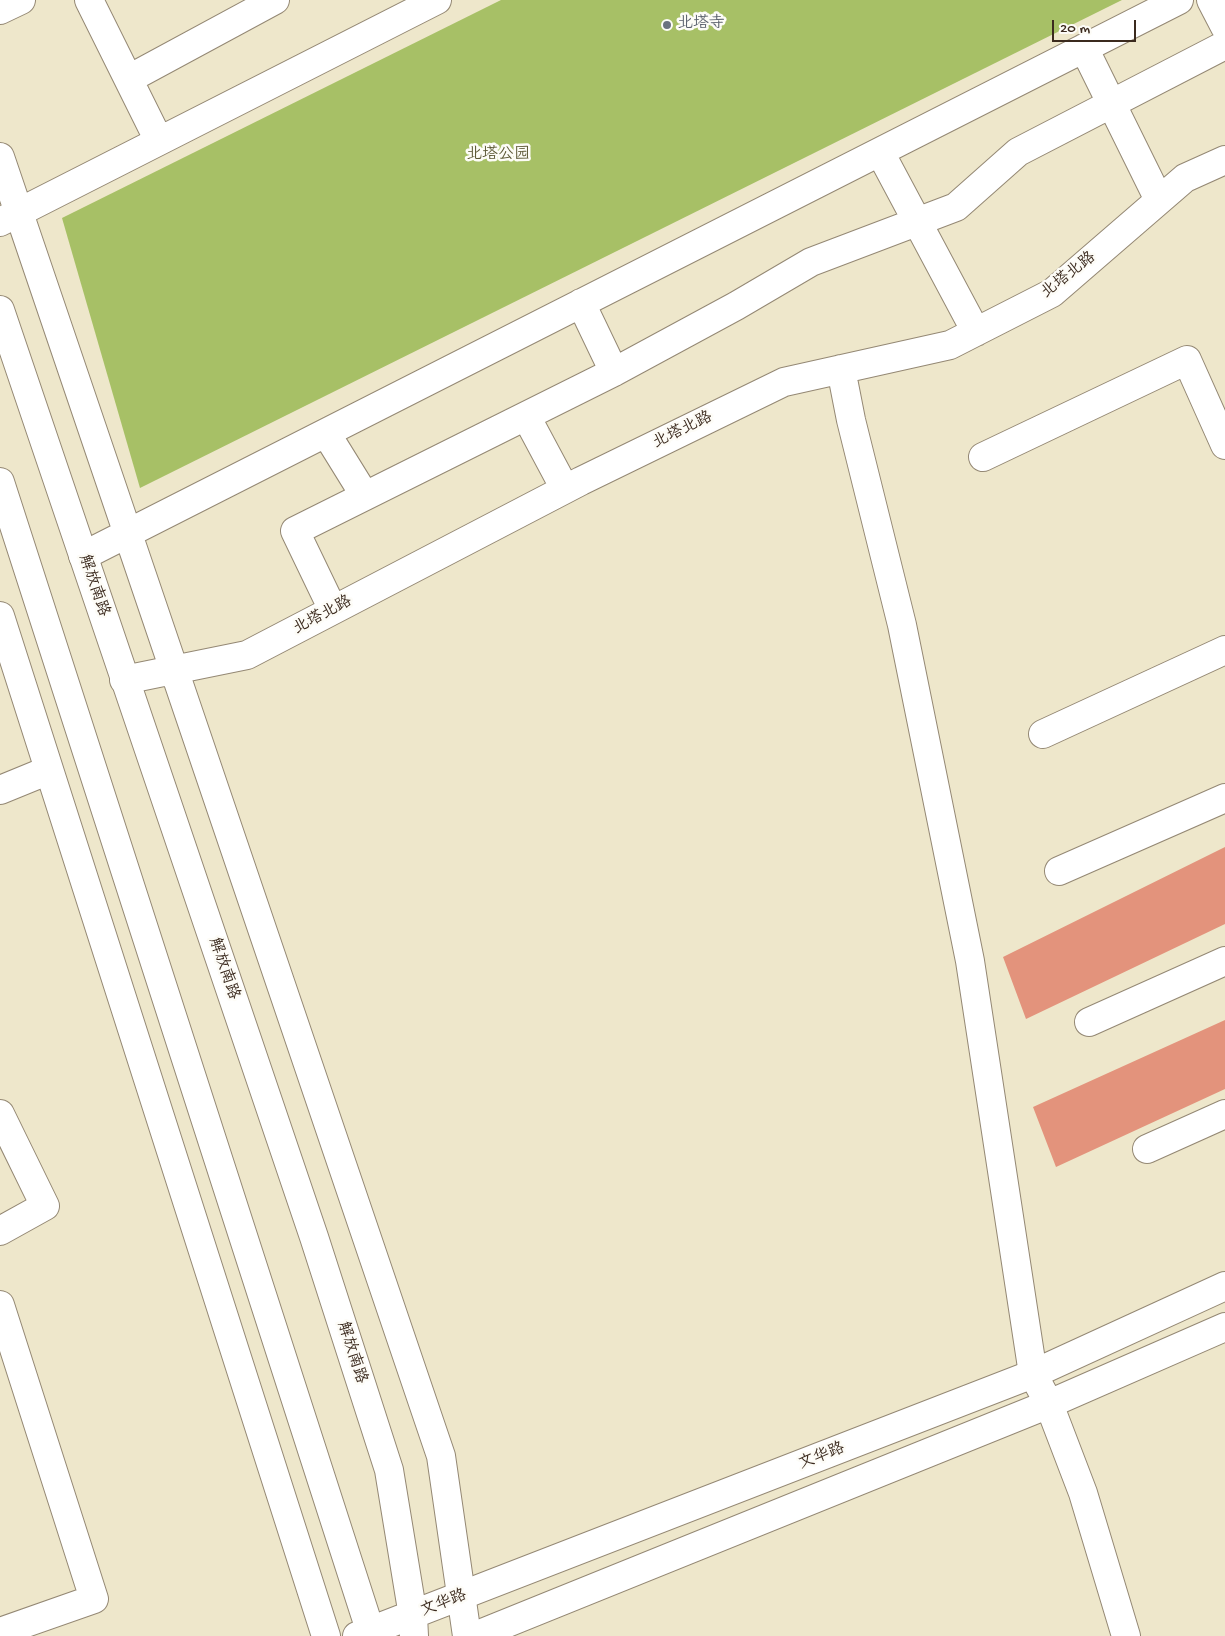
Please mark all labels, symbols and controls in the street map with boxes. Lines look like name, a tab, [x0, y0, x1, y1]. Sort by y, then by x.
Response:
scale bar	[1055, 10, 1139, 42]
place label: 北塔寺	[677, 15, 725, 35]
marker: 北塔寺	[661, 19, 673, 31]
text: 20 m	[1060, 20, 1090, 38]
park label: 北塔公园	[466, 146, 530, 166]
street label: 北塔北路	[1038, 249, 1100, 303]
street label: 北塔北路	[650, 408, 716, 454]
street label: 解放南路	[74, 553, 112, 619]
street label: 北塔北路	[290, 593, 356, 639]
street label: 解放南路	[204, 936, 242, 1002]
street label: 解放南路	[332, 1320, 370, 1386]
street label: 文华路	[796, 1439, 848, 1475]
street label: 文华路	[418, 1586, 470, 1622]

